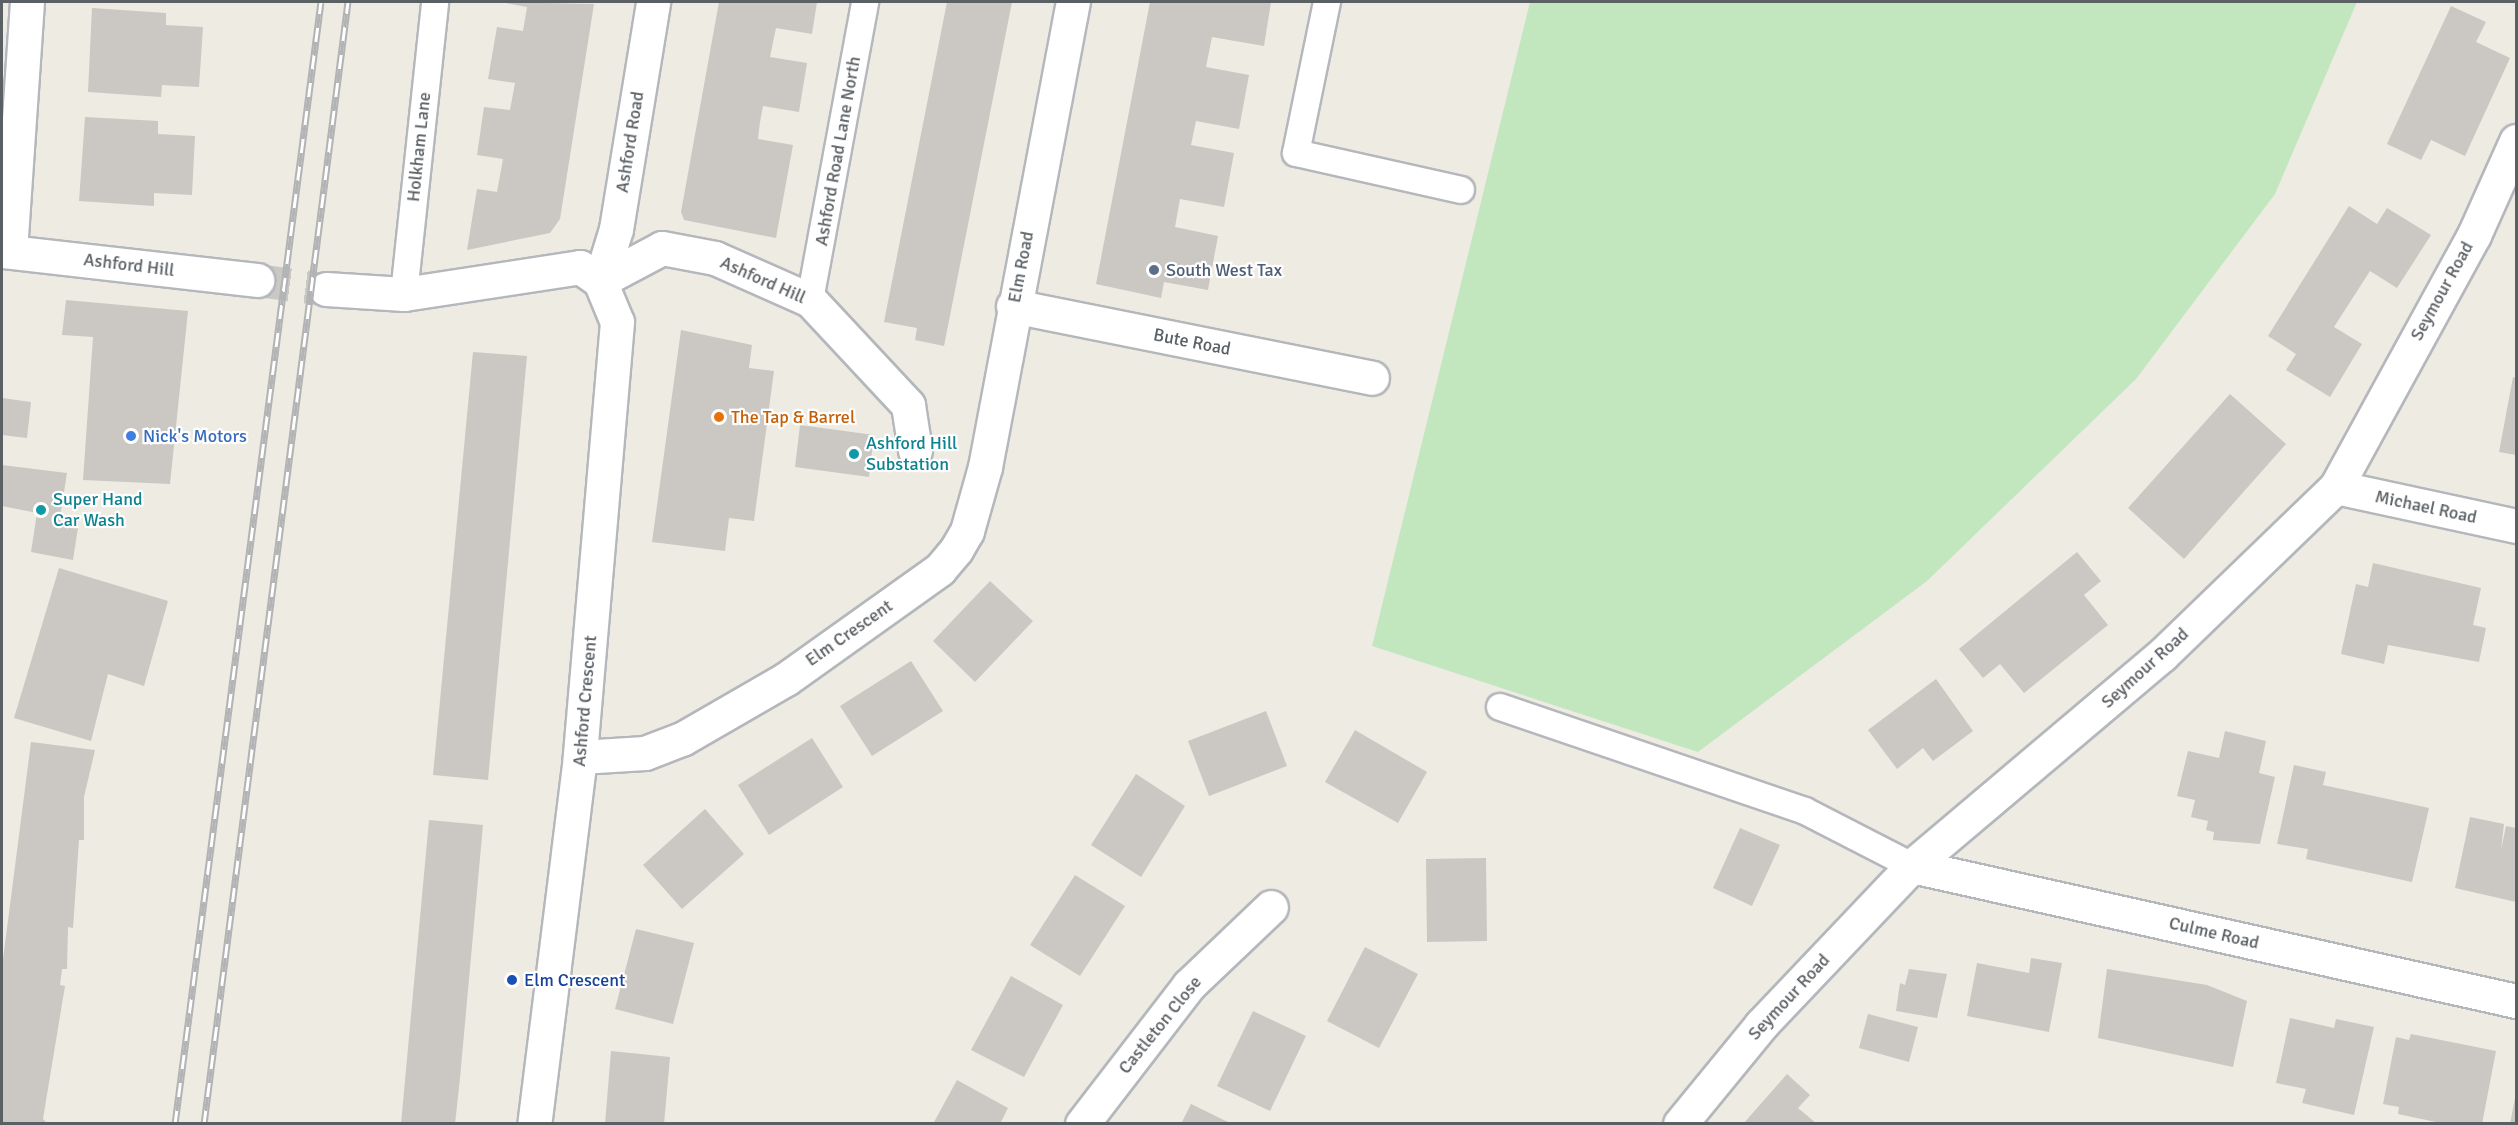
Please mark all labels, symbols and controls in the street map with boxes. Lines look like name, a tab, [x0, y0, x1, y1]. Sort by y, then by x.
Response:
street label: Ashford Road Lane North	[811, 55, 865, 247]
street label: Ashford Road	[611, 90, 649, 194]
street label: Holkham Lane	[402, 91, 436, 203]
street label: Elm Road	[1004, 229, 1038, 305]
street label: Seymour Road	[2406, 238, 2478, 344]
street label: Ashford Hill	[82, 249, 176, 281]
street label: Ashford Hill	[717, 252, 809, 308]
place label: South West Tax	[1166, 259, 1282, 281]
marker: South West Tax	[1147, 263, 1161, 277]
street label: Bute Road	[1151, 324, 1233, 360]
place label: The Tap & Barrel	[731, 406, 855, 428]
marker: The Tap & Barrel	[712, 410, 726, 424]
place label: Nick's Motors	[143, 425, 247, 447]
marker: Nick's Motors	[124, 429, 138, 443]
place label: Ashford Hill Substation	[866, 433, 957, 476]
marker: Ashford Hill Substation	[847, 447, 861, 461]
street label: Michael Road	[2373, 486, 2479, 528]
place label: Super Hand Car Wash	[53, 489, 143, 532]
marker: Super Hand Car Wash	[34, 503, 48, 517]
street label: Elm Crescent	[801, 595, 897, 671]
street label: Seymour Road	[2097, 623, 2193, 713]
street label: Ashford Crescent	[569, 635, 601, 767]
street label: Culme Road	[2167, 912, 2261, 954]
street label: Seymour Road	[1744, 949, 1834, 1045]
place label: Elm Crescent	[524, 969, 625, 991]
street label: Castleton Close	[1114, 972, 1206, 1078]
marker: Elm Crescent	[505, 973, 519, 987]

